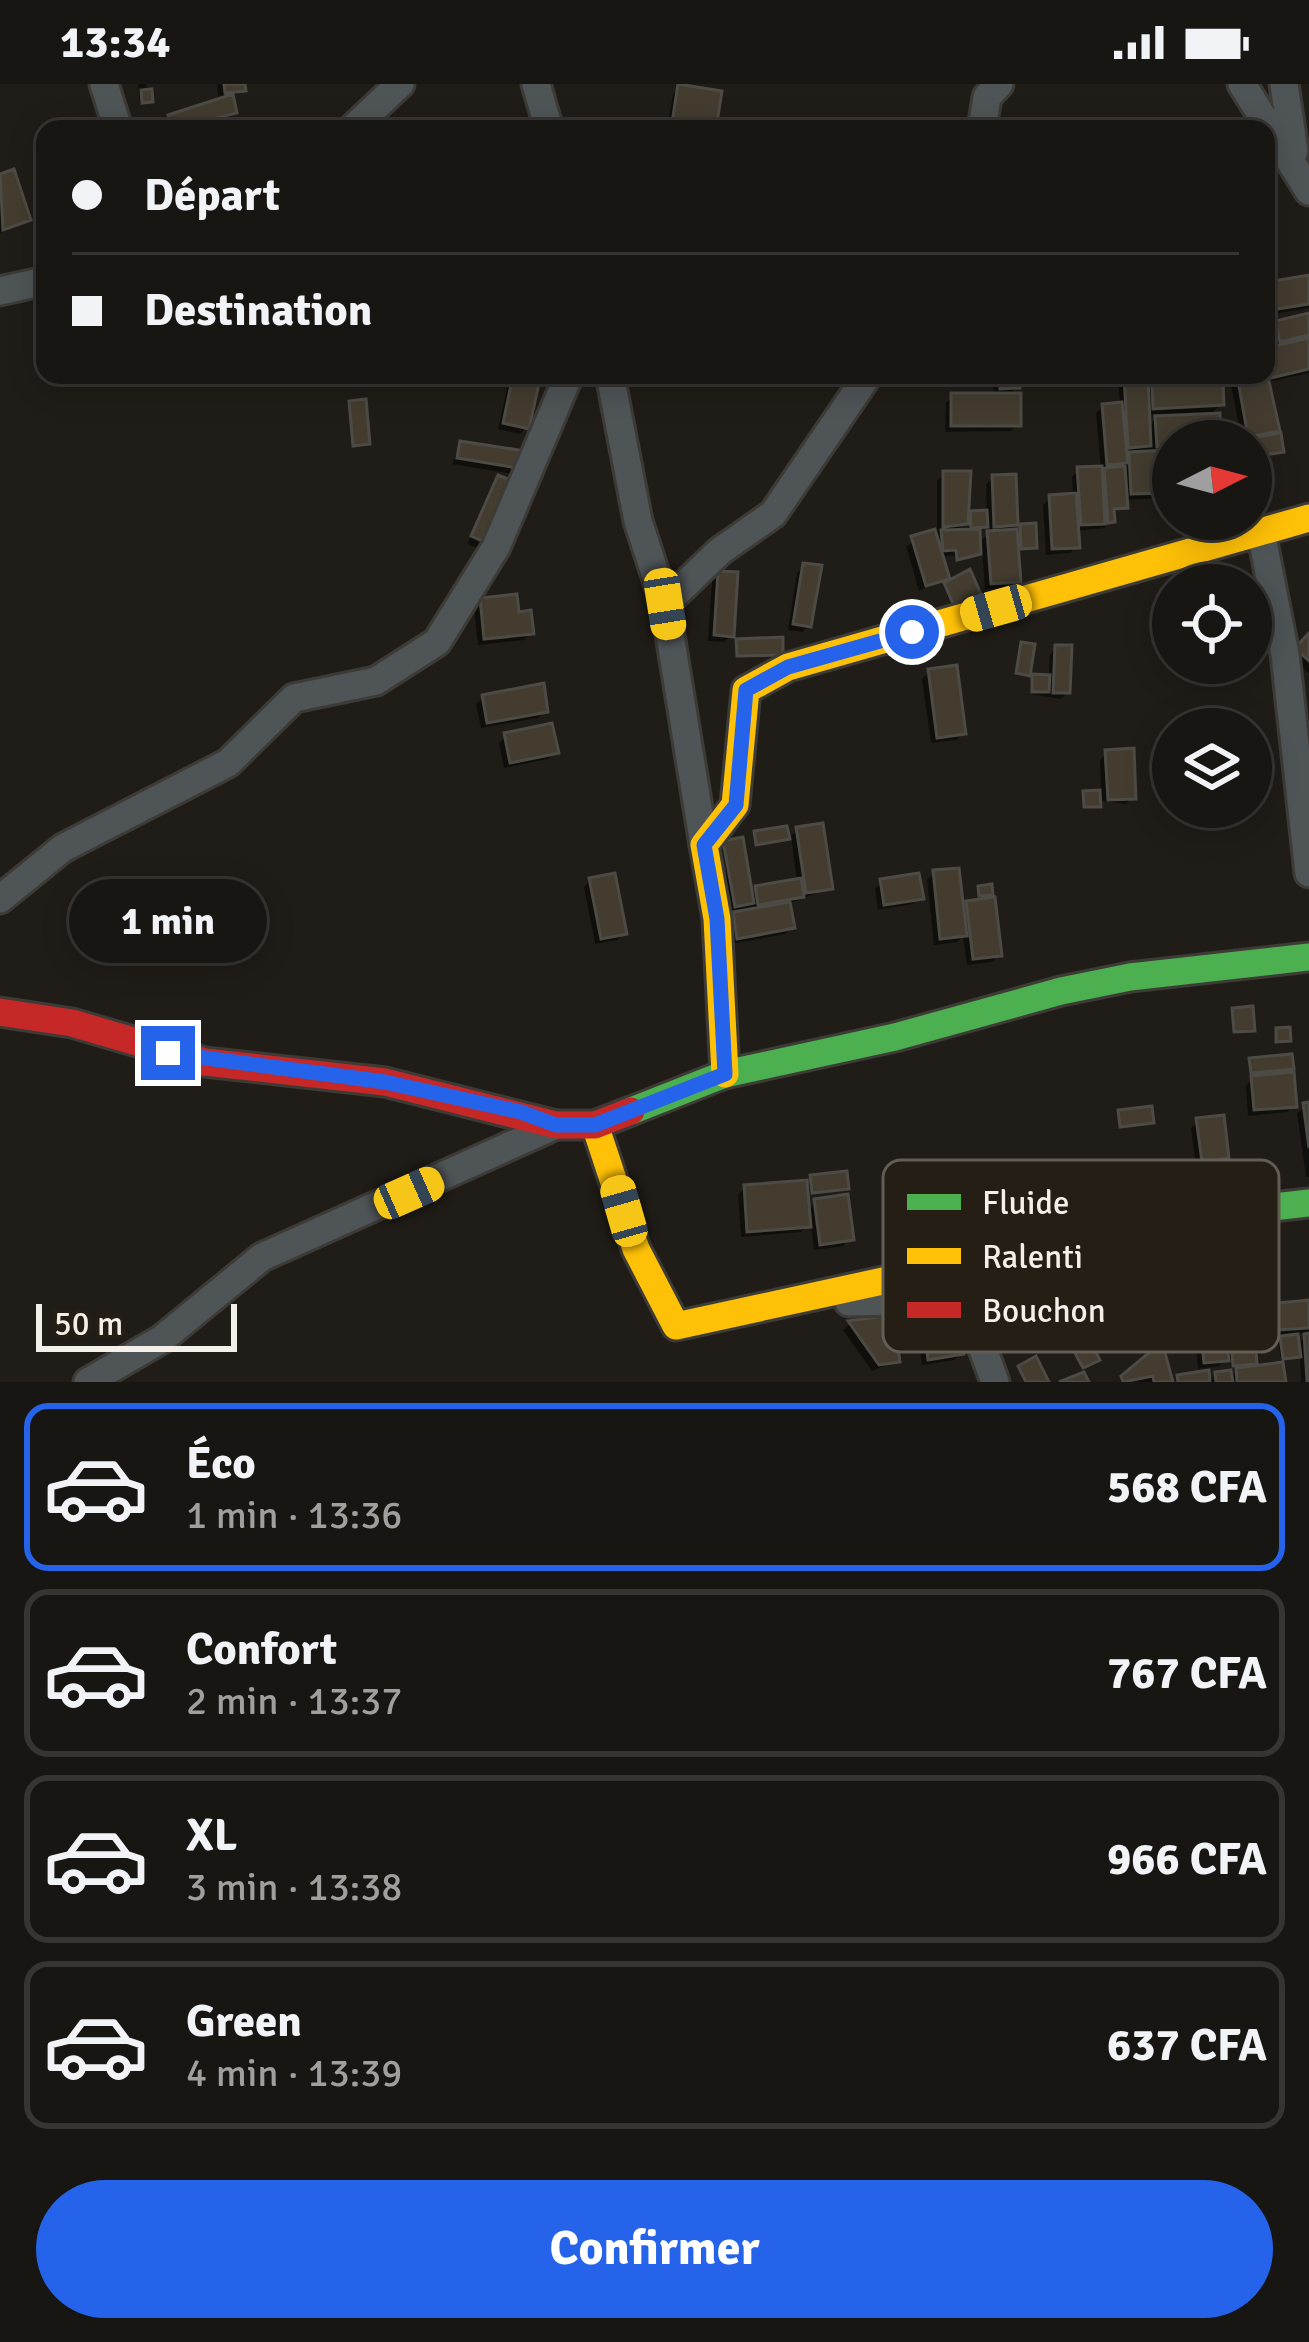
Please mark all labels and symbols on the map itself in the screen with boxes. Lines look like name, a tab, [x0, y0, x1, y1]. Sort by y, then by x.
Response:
north arrow	[1152, 420, 1272, 540]
car	[642, 566, 688, 642]
car	[956, 581, 1036, 635]
route start	[885, 605, 939, 659]
callout: 1 min	[69, 879, 267, 963]
route end	[141, 1026, 195, 1080]
legend	[883, 1160, 1279, 1352]
car	[369, 1162, 449, 1224]
car	[597, 1171, 651, 1251]
text: Fluide	[982, 1183, 1069, 1224]
text: Ralenti	[982, 1237, 1083, 1278]
text: Bouchon	[982, 1291, 1106, 1332]
scale bar	[36, 1298, 237, 1351]

